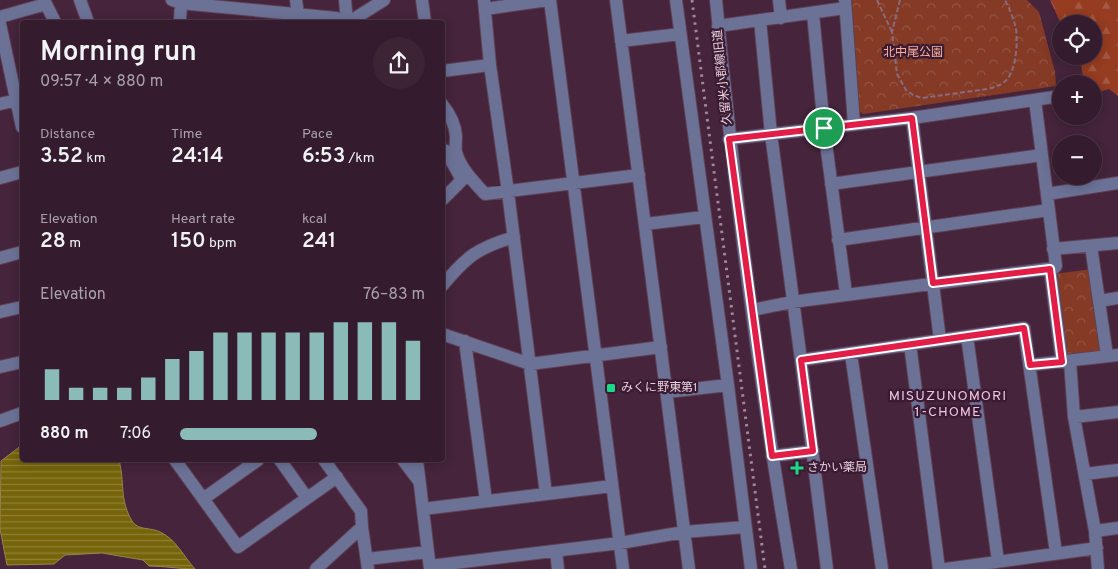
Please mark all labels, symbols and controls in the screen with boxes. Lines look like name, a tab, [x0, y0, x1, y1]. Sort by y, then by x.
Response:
map controls	[1052, 15, 1102, 185]
button: locate	[1052, 15, 1102, 65]
street label: 久留米小郡線旧道	[710, 28, 736, 126]
text: Morning run	[40, 35, 197, 71]
button: share	[373, 37, 425, 89]
park label: 北中尾公園	[883, 45, 943, 61]
text: 09:57 · 4 × 880 m	[40, 72, 163, 92]
button: +	[1052, 75, 1102, 125]
pin	[803, 107, 845, 149]
icon: arrive	[810, 114, 838, 142]
text: Distance	[40, 126, 95, 143]
text: Time	[171, 126, 202, 143]
text: Pace	[302, 126, 333, 143]
button: −	[1052, 135, 1102, 185]
text: 3.52	[40, 143, 83, 170]
text: 24:14	[171, 143, 224, 170]
text: 6:53	[302, 143, 345, 170]
text: km	[83, 150, 106, 167]
text: /km	[345, 150, 375, 167]
text: Elevation	[40, 211, 98, 228]
text: Heart rate	[171, 211, 235, 228]
text: kcal	[302, 211, 327, 228]
text: 28	[40, 228, 66, 255]
text: 150	[171, 228, 206, 255]
text: 241	[302, 228, 336, 255]
text: m	[66, 235, 81, 252]
text: bpm	[206, 235, 237, 252]
text: Elevation	[40, 285, 106, 305]
text: 76–83 m	[363, 285, 425, 305]
place label: みくに野東第1	[621, 380, 697, 396]
marker: みくに野東第1	[605, 382, 617, 394]
district label: MISUZUNOMORI 1-CHOME	[889, 388, 1007, 421]
text: 880 m	[40, 424, 88, 444]
text: 7:06	[120, 424, 151, 444]
place label: さかい薬局	[807, 460, 867, 476]
marker: さかい薬局	[791, 462, 803, 474]

